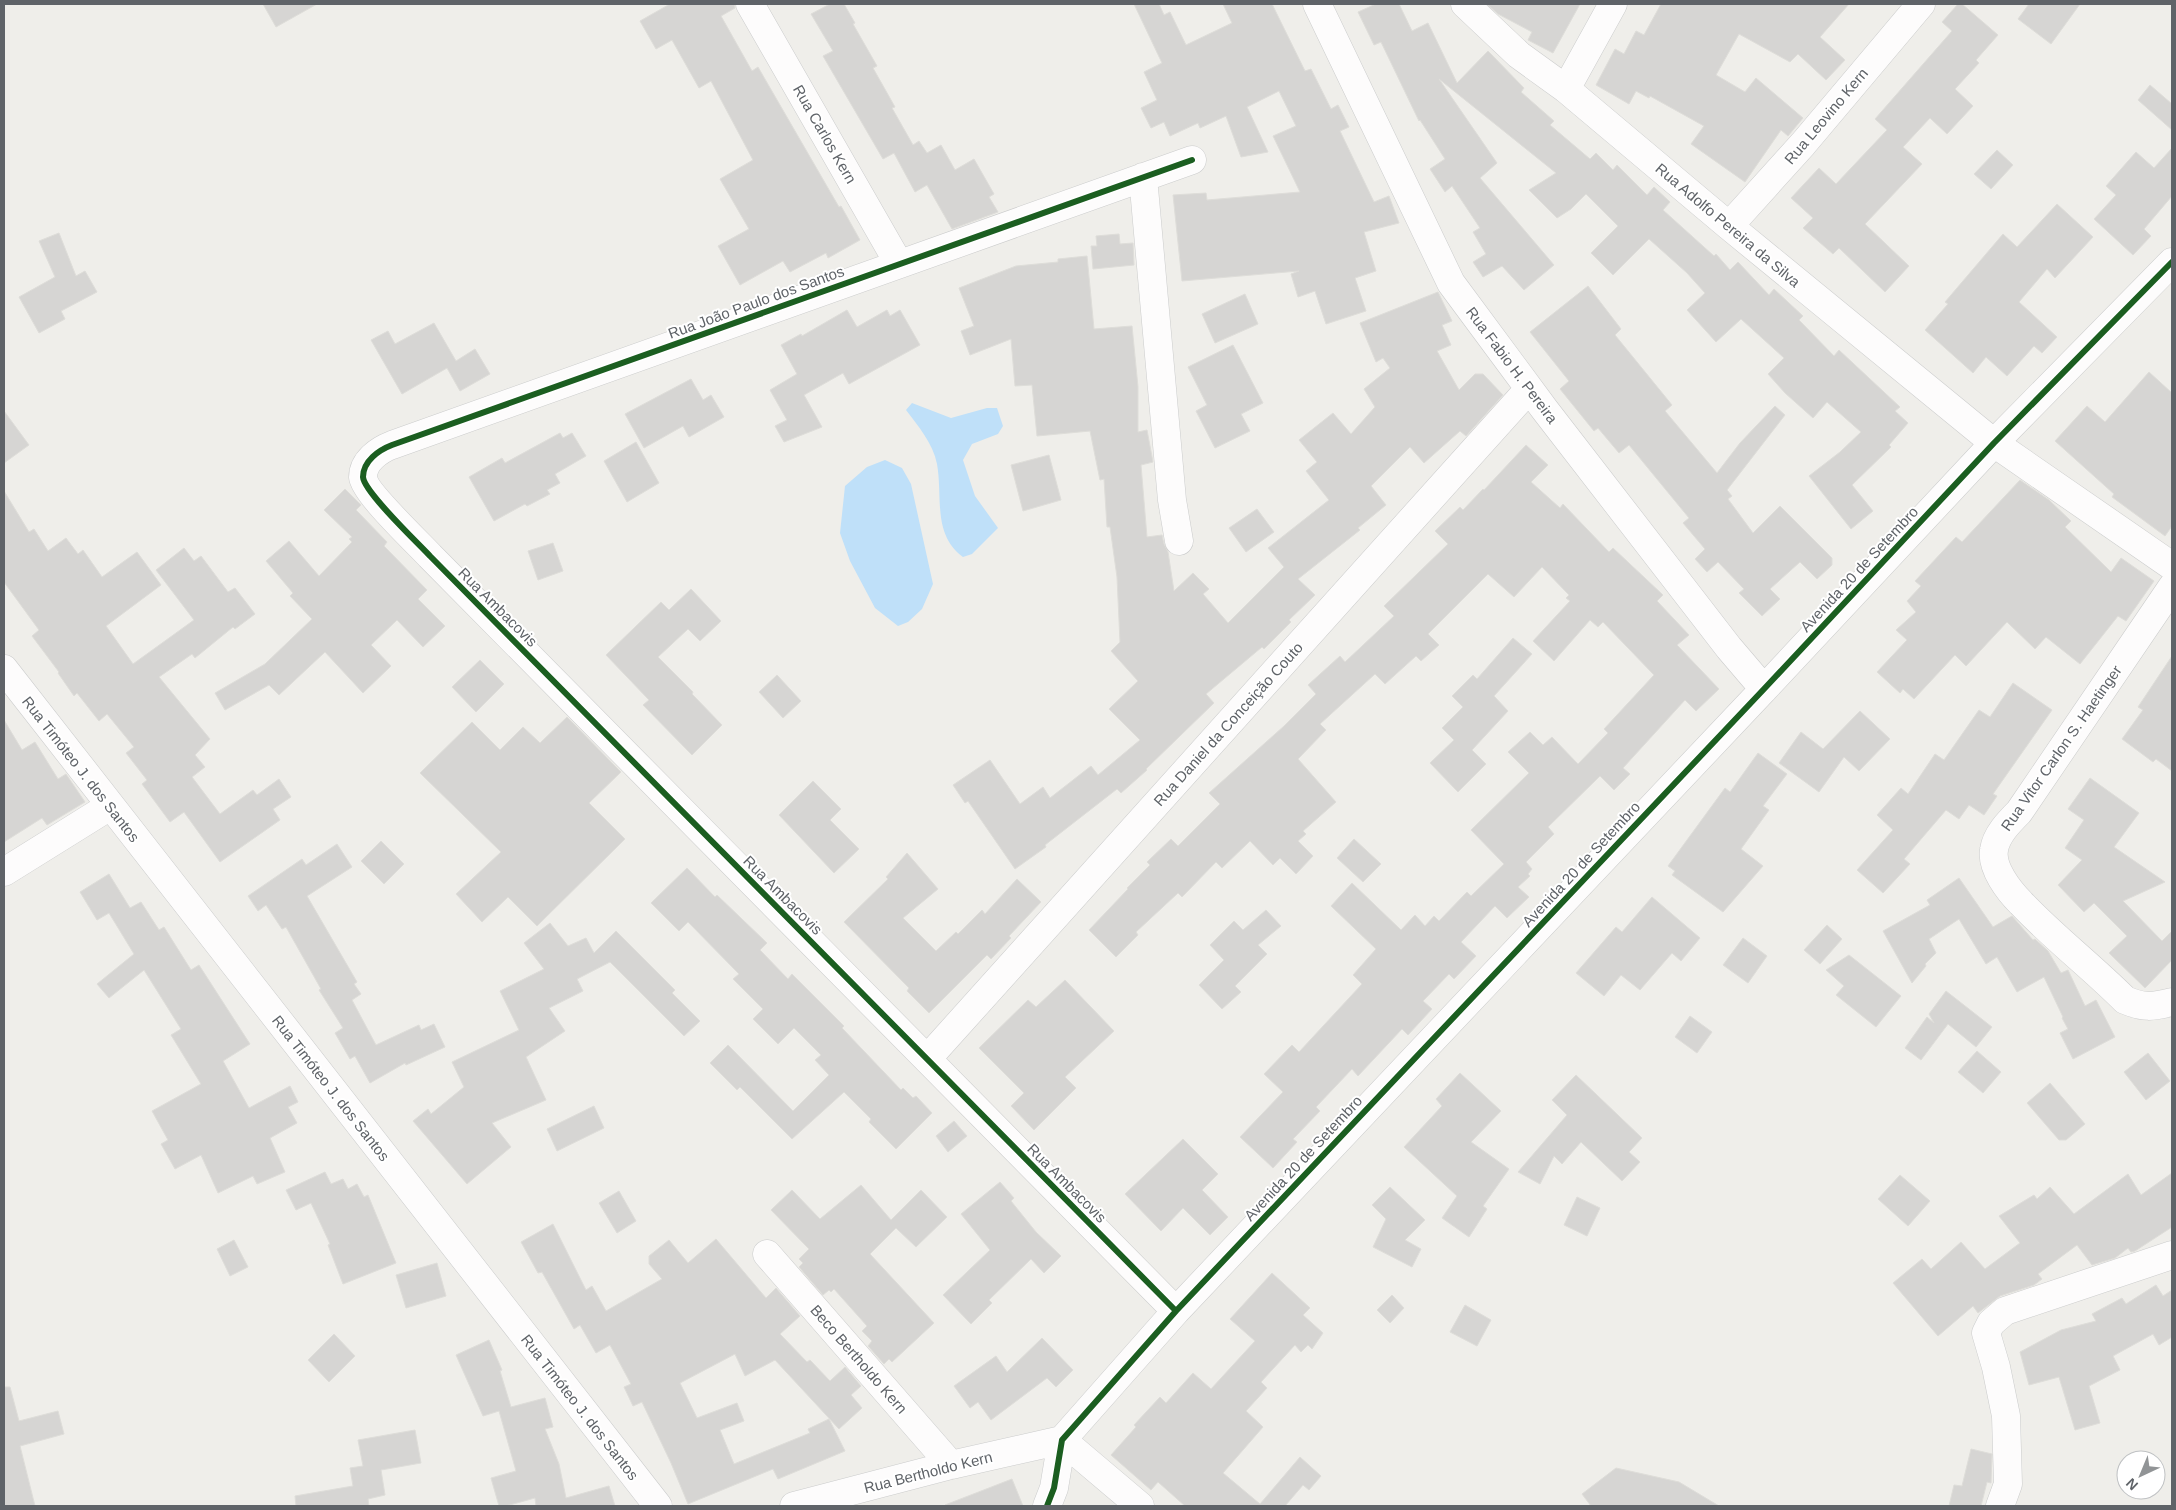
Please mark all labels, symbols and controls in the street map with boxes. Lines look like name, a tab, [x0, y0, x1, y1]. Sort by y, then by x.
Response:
street label: Rua Leovino Kern	[1781, 65, 1871, 167]
street label: Rua Carlos Kern	[790, 82, 860, 186]
street label: Rua Adolfo Pereira da Silva	[1652, 160, 1804, 291]
street label: Rua João Paulo dos Santos	[666, 262, 846, 342]
street label: Rua Fabio H. Pereira	[1463, 304, 1562, 427]
street label: Avenida 20 de Setembro	[1797, 503, 1921, 635]
street label: Rua Ambacovis	[455, 564, 541, 650]
street label: Rua Daniel da Conceição Couto	[1150, 639, 1306, 809]
street label: Rua Vitor Carlon S. Haetinger	[1997, 662, 2125, 834]
street label: Rua Timóteo J. dos Santos	[19, 693, 143, 845]
street label: Avenida 20 de Setembro	[1519, 798, 1643, 930]
street label: Rua Ambacovis	[740, 852, 826, 938]
street label: Rua Timóteo J. dos Santos	[269, 1012, 393, 1164]
street label: Avenida 20 de Setembro	[1241, 1092, 1365, 1224]
street label: Rua Ambacovis	[1024, 1140, 1110, 1226]
street label: Beco Bertholdo Kern	[807, 1301, 911, 1417]
street label: Rua Timóteo J. dos Santos	[518, 1331, 642, 1483]
street label: Rua Bertholdo Kern	[862, 1448, 994, 1496]
north arrow	[2116, 1450, 2166, 1500]
text: N	[2123, 1475, 2141, 1494]

